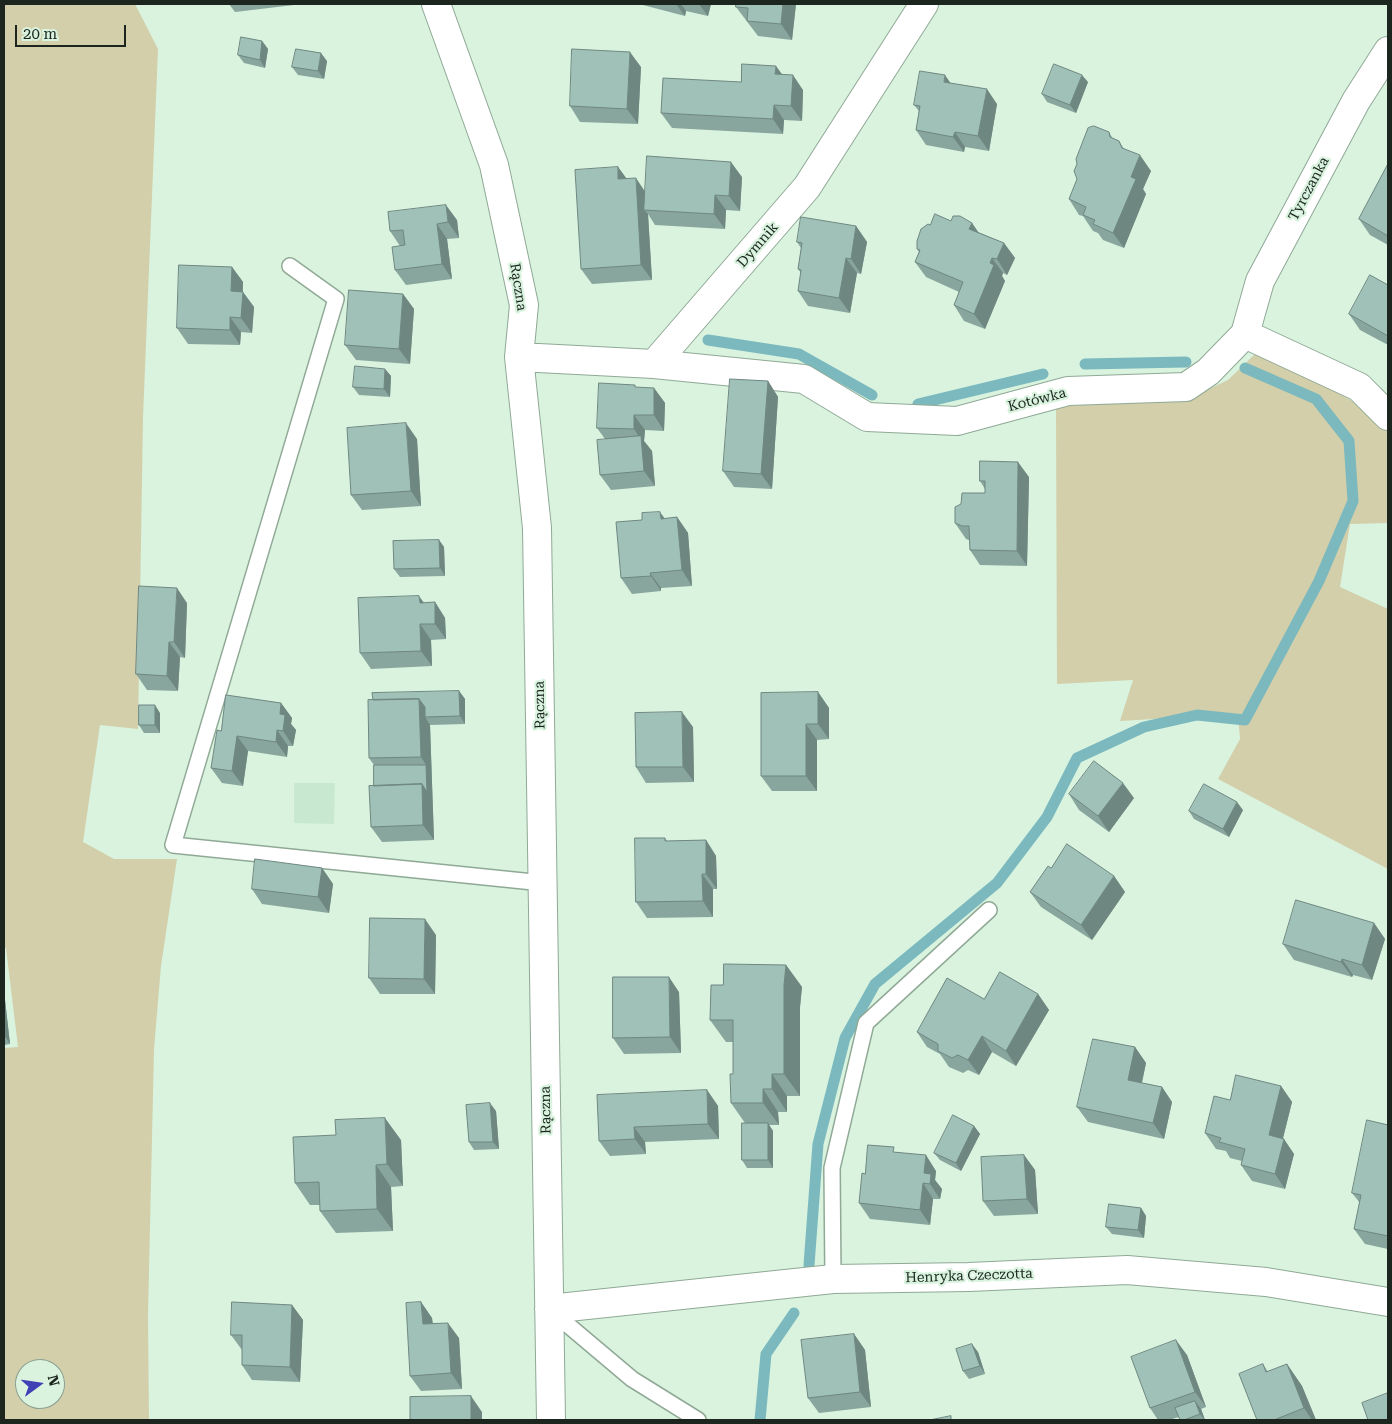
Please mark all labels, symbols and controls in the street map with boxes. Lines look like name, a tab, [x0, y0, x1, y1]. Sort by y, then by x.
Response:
scale bar	[18, 15, 129, 47]
text: 20 m	[23, 25, 57, 43]
street label: Tyrczanka	[1285, 154, 1333, 224]
street label: Dymnik	[734, 219, 782, 271]
street label: Rączna	[506, 262, 530, 312]
street label: Kotówka	[1006, 385, 1068, 415]
street label: Rączna	[531, 681, 549, 729]
street label: Rączna	[537, 1086, 555, 1134]
street label: Henryka Czeczotta	[905, 1265, 1033, 1287]
north arrow	[15, 1359, 65, 1409]
text: N	[45, 1373, 63, 1388]

